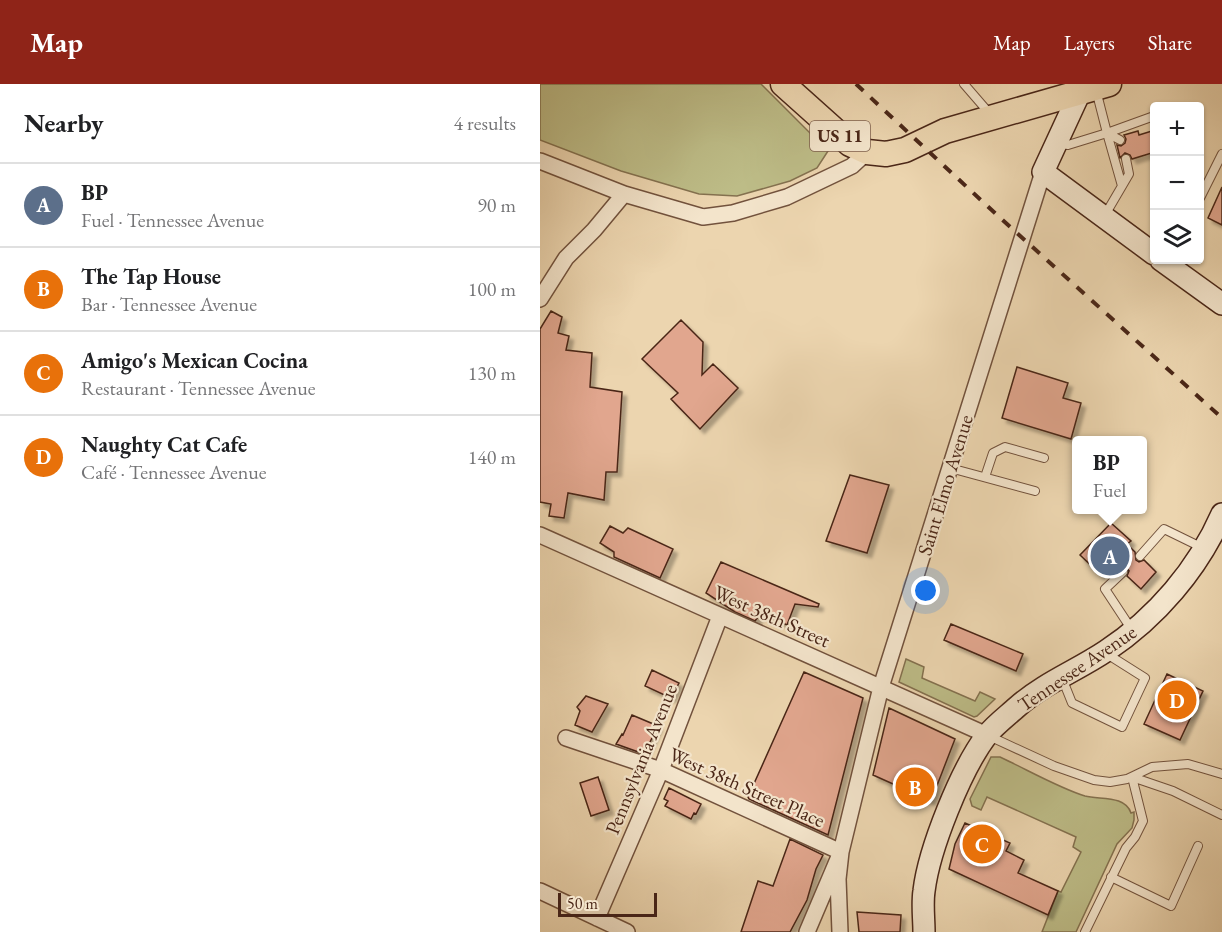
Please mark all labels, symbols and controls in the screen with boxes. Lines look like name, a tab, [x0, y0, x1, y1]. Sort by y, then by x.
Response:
text: Map	[30, 24, 83, 60]
text: Map	[993, 29, 1031, 56]
text: Layers	[1064, 29, 1115, 56]
text: Share	[1148, 29, 1192, 56]
map controls	[1150, 102, 1204, 264]
button: +	[1150, 102, 1204, 156]
text: Nearby	[24, 106, 104, 140]
text: 4 results	[453, 110, 516, 136]
road number: US 11	[810, 121, 870, 151]
button: −	[1150, 156, 1204, 210]
text: BP	[81, 178, 108, 207]
text: A	[36, 192, 51, 218]
text: 90 m	[477, 192, 516, 218]
text: Fuel · Tennessee Avenue	[81, 207, 264, 233]
button: layers	[1150, 210, 1204, 264]
text: The Tap House	[81, 262, 221, 291]
text: B	[37, 276, 50, 302]
text: 100 m	[468, 276, 516, 302]
text: Bar · Tennessee Avenue	[81, 291, 257, 317]
text: Amigo's Mexican Cocina	[81, 346, 308, 375]
text: C	[36, 360, 51, 386]
text: 130 m	[468, 360, 516, 386]
text: Restaurant · Tennessee Avenue	[81, 375, 316, 401]
street label: Saint Elmo Avenue	[911, 411, 979, 559]
text: Naughty Cat Cafe	[81, 430, 247, 459]
popup	[1072, 436, 1147, 514]
text: D	[36, 444, 51, 470]
text: 140 m	[468, 444, 516, 470]
text: BP	[1093, 448, 1120, 477]
text: Café · Tennessee Avenue	[81, 459, 267, 485]
text: Fuel	[1093, 477, 1126, 503]
pin: A	[1090, 534, 1130, 578]
your location	[911, 576, 940, 605]
street label: West 38th Street	[710, 579, 835, 654]
street label: Tennessee Avenue	[1013, 619, 1142, 717]
pin: D	[1158, 678, 1196, 722]
street label: Pennsylvania Avenue	[599, 680, 683, 838]
street label: West 38th Street Place	[665, 741, 829, 833]
pin: B	[896, 764, 934, 810]
pin: C	[962, 822, 1002, 867]
scale bar	[558, 890, 657, 918]
text: 50 m	[567, 893, 598, 914]

